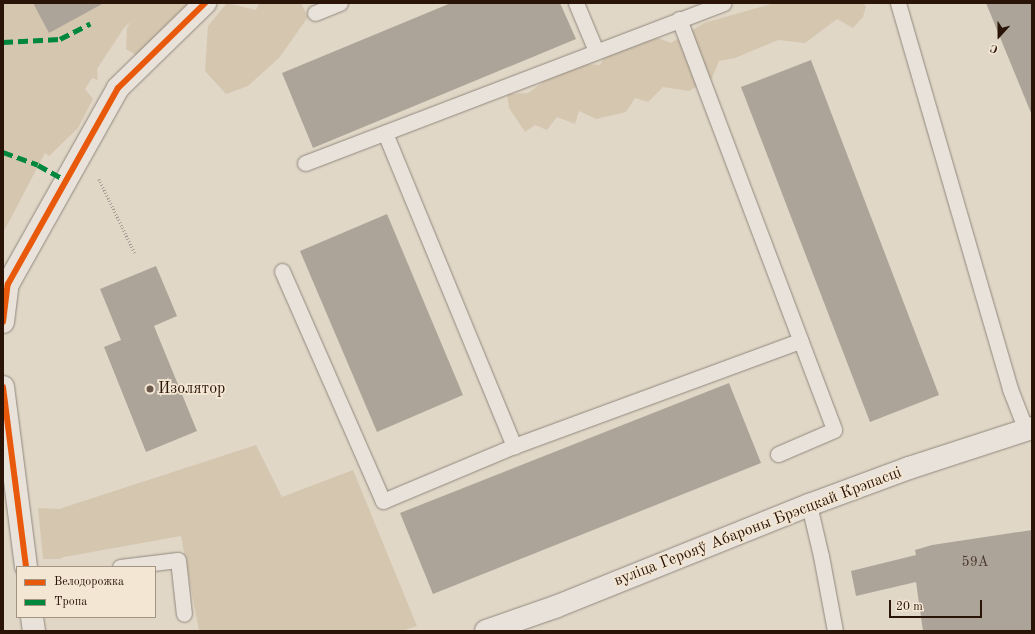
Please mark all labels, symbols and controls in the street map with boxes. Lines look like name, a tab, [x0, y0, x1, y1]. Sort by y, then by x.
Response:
north arrow	[979, 16, 1019, 56]
text: С	[989, 41, 1000, 54]
place label: Изолятор	[158, 379, 225, 399]
marker: Изолятор	[145, 384, 155, 394]
street label: вуліца Герояў Абароны Брэсцкай Крэпасці	[612, 463, 904, 591]
house number: 59А	[962, 554, 988, 570]
legend	[16, 566, 156, 618]
text: Велодорожка	[54, 576, 124, 588]
scale bar	[891, 592, 984, 618]
text: Тропа	[54, 596, 87, 608]
text: 20 m	[896, 601, 923, 613]

